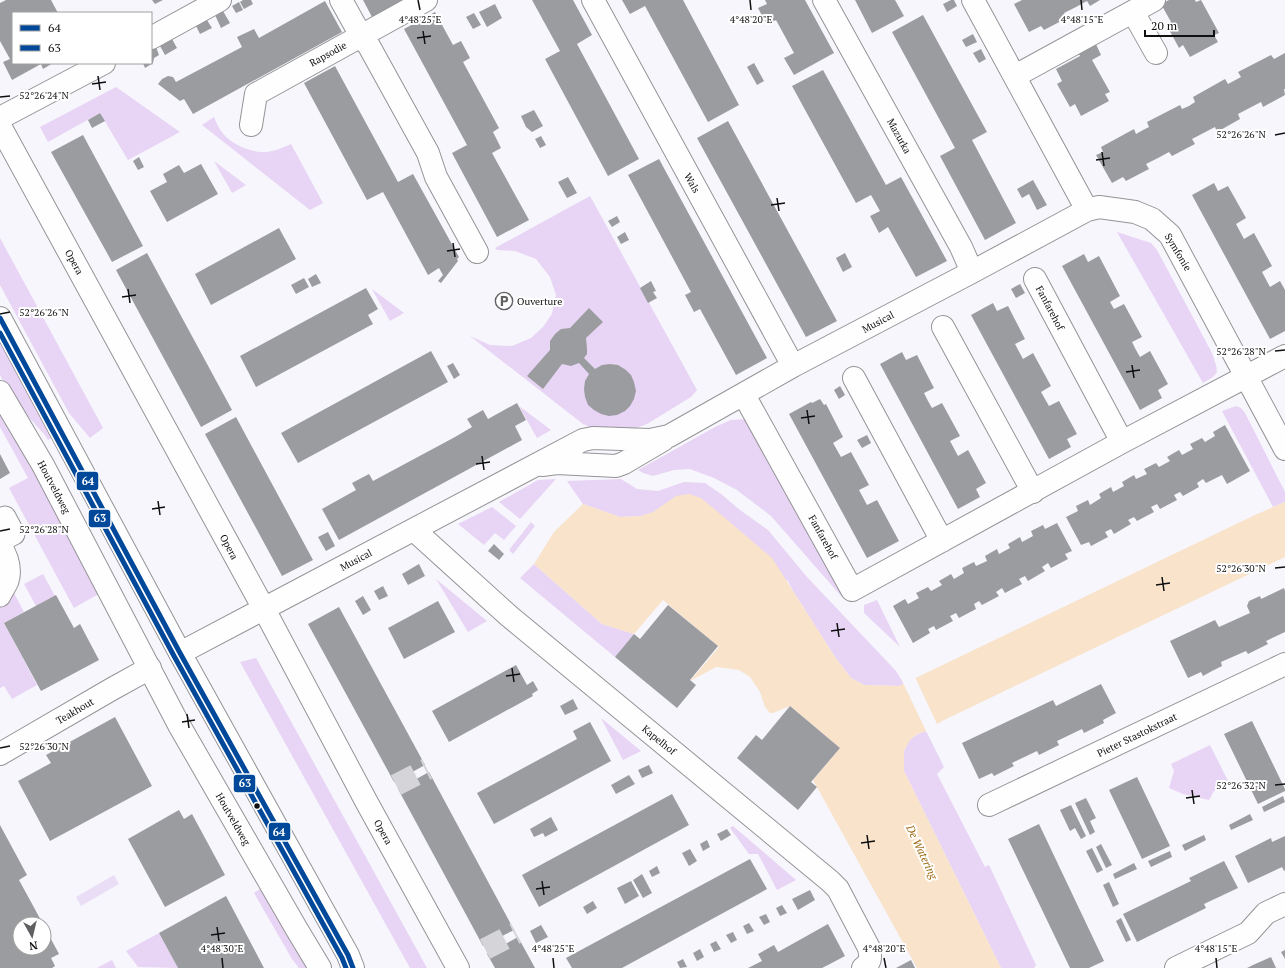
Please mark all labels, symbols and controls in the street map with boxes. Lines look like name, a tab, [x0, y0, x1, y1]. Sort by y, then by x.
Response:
legend	[12, 12, 152, 64]
scale bar	[1145, 12, 1214, 38]
text: 4°48'25"E	[399, 13, 442, 26]
text: 4°48'20"E	[730, 13, 773, 26]
text: 4°48'15"E	[1061, 13, 1104, 26]
text: 20 m	[1151, 18, 1178, 33]
text: 64	[48, 20, 61, 35]
street label: Rapsodie	[307, 38, 349, 70]
text: 63	[48, 40, 61, 55]
text: 52°26'24"N	[19, 89, 69, 102]
street label: Mazurka	[884, 116, 914, 156]
text: 52°26'26"N	[1216, 128, 1266, 141]
street label: Wals	[681, 171, 703, 195]
street label: Symfonie	[1162, 231, 1194, 273]
street label: Opera	[62, 247, 86, 277]
street label: Fanfarehof	[1033, 283, 1067, 333]
parking icon: Ouverture	[494, 291, 514, 311]
place label: Ouverture	[517, 295, 562, 308]
text: 52°26'26"N	[19, 306, 69, 319]
street label: Musical	[860, 308, 896, 336]
text: 52°26'28"N	[1216, 345, 1266, 358]
street label: Houtveldweg	[35, 458, 74, 516]
line badge: 64	[76, 471, 99, 491]
text: 64	[82, 474, 95, 488]
line badge: 63	[88, 509, 111, 528]
text: 63	[94, 511, 106, 525]
street label: Fanfarehof	[806, 513, 841, 562]
text: 52°26'28"N	[19, 523, 69, 536]
street label: Opera	[217, 532, 241, 562]
street label: Musical	[338, 546, 374, 574]
text: 52°26'30"N	[1216, 562, 1266, 575]
street label: Teakhout	[54, 695, 97, 727]
street label: Pieter Stastokstraat	[1095, 710, 1179, 760]
street label: Kapelhof	[639, 722, 679, 758]
text: 52°26'30"N	[19, 740, 69, 753]
line badge: 63	[233, 774, 256, 793]
text: 63	[239, 776, 251, 790]
text: 52°26'32"N	[1216, 779, 1266, 792]
street label: Houtveldweg	[213, 791, 254, 848]
unlabelled marker	[252, 801, 262, 811]
street label: Opera	[371, 817, 395, 847]
line badge: 64	[268, 822, 291, 841]
water label: De Watering	[903, 822, 941, 882]
text: 64	[273, 825, 286, 839]
north arrow	[12, 916, 52, 956]
text: N	[28, 938, 38, 954]
text: 4°48'30"E	[201, 942, 244, 955]
text: 4°48'25"E	[532, 942, 575, 955]
text: 4°48'20"E	[863, 942, 906, 955]
text: 4°48'15"E	[1195, 942, 1238, 955]

